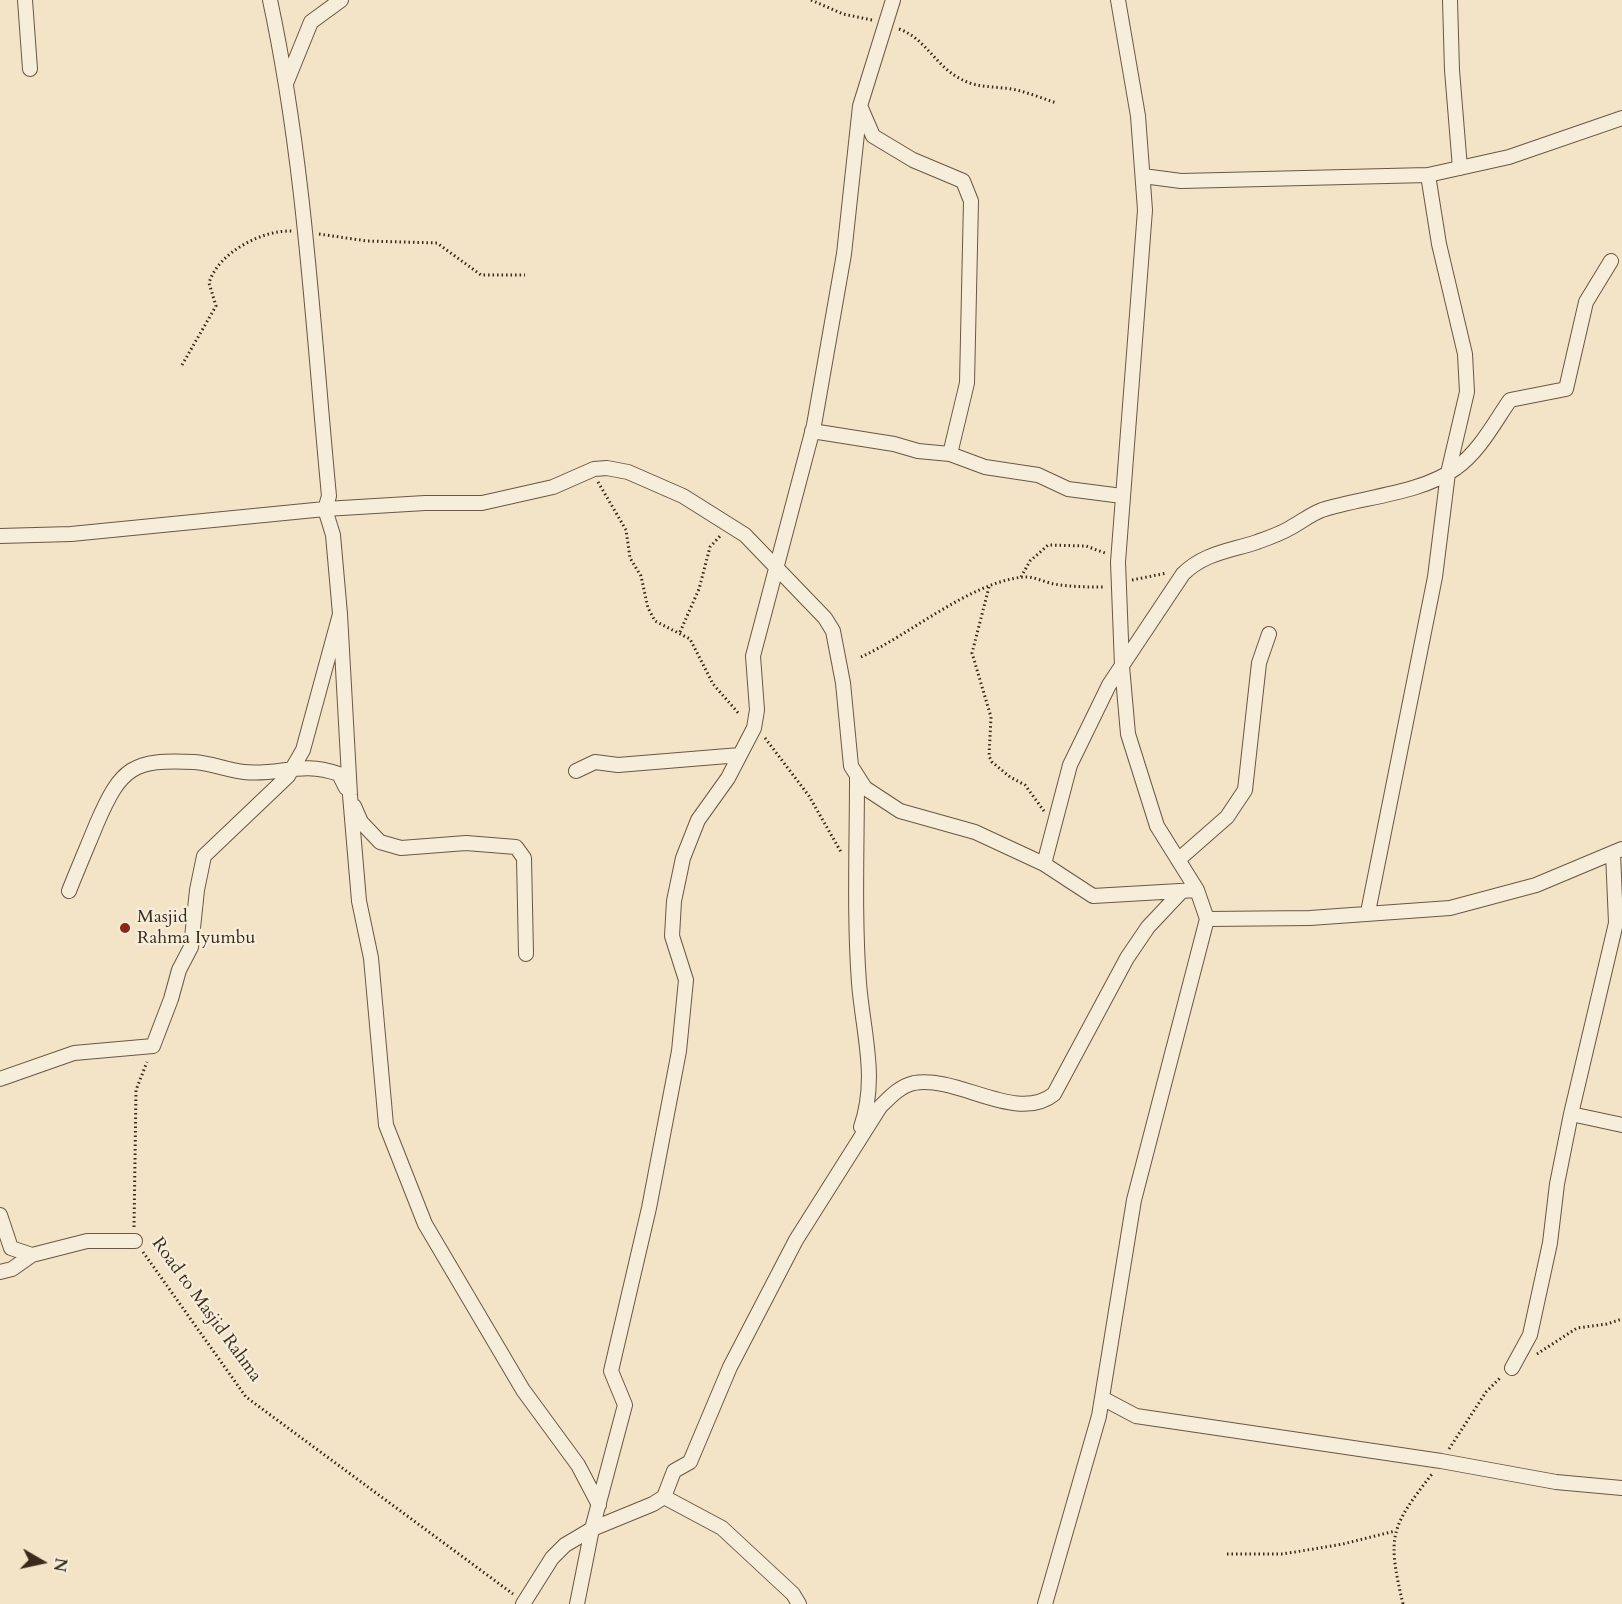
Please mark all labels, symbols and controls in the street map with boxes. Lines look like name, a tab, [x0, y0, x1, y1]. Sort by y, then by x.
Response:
place label: Masjid Rahma Iyumbu	[137, 907, 255, 950]
marker: Masjid Rahma Iyumbu	[118, 921, 132, 935]
street label: Road to Masjid Rahma	[146, 1234, 266, 1386]
north arrow	[12, 1532, 72, 1592]
text: N	[48, 1556, 72, 1573]

